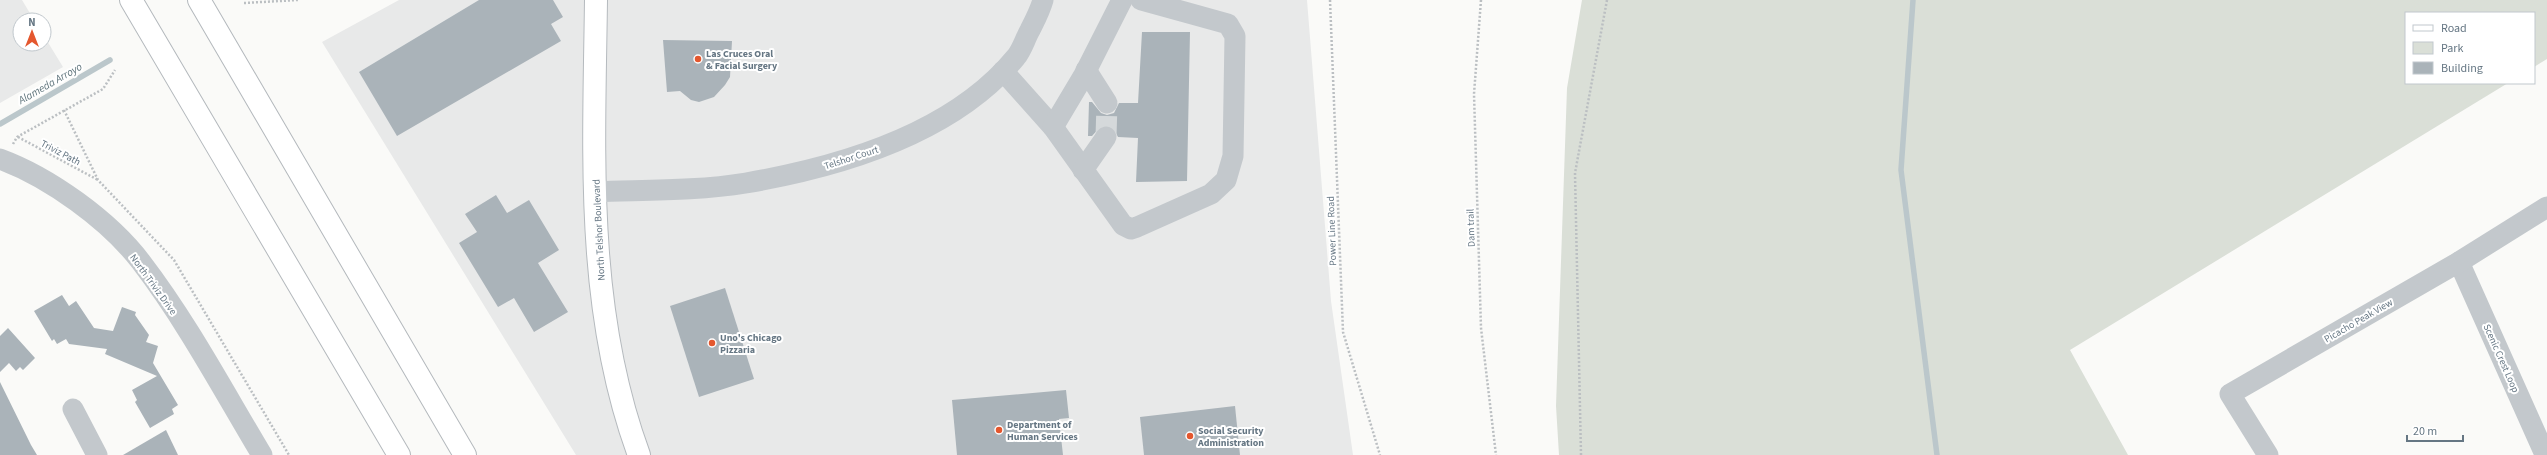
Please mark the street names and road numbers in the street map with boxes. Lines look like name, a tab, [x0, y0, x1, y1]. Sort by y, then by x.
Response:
street label: Triviz Path	[38, 137, 83, 169]
street label: Telshor Court	[822, 142, 881, 173]
street label: North Telshor Boulevard	[589, 179, 609, 281]
street label: Power Line Road	[1324, 196, 1340, 266]
street label: Dam trail	[1463, 208, 1479, 247]
street label: North Triviz Drive	[126, 251, 180, 318]
street label: Picacho Peak View	[2322, 296, 2395, 346]
street label: Scenic Crest Loop	[2480, 322, 2523, 395]

